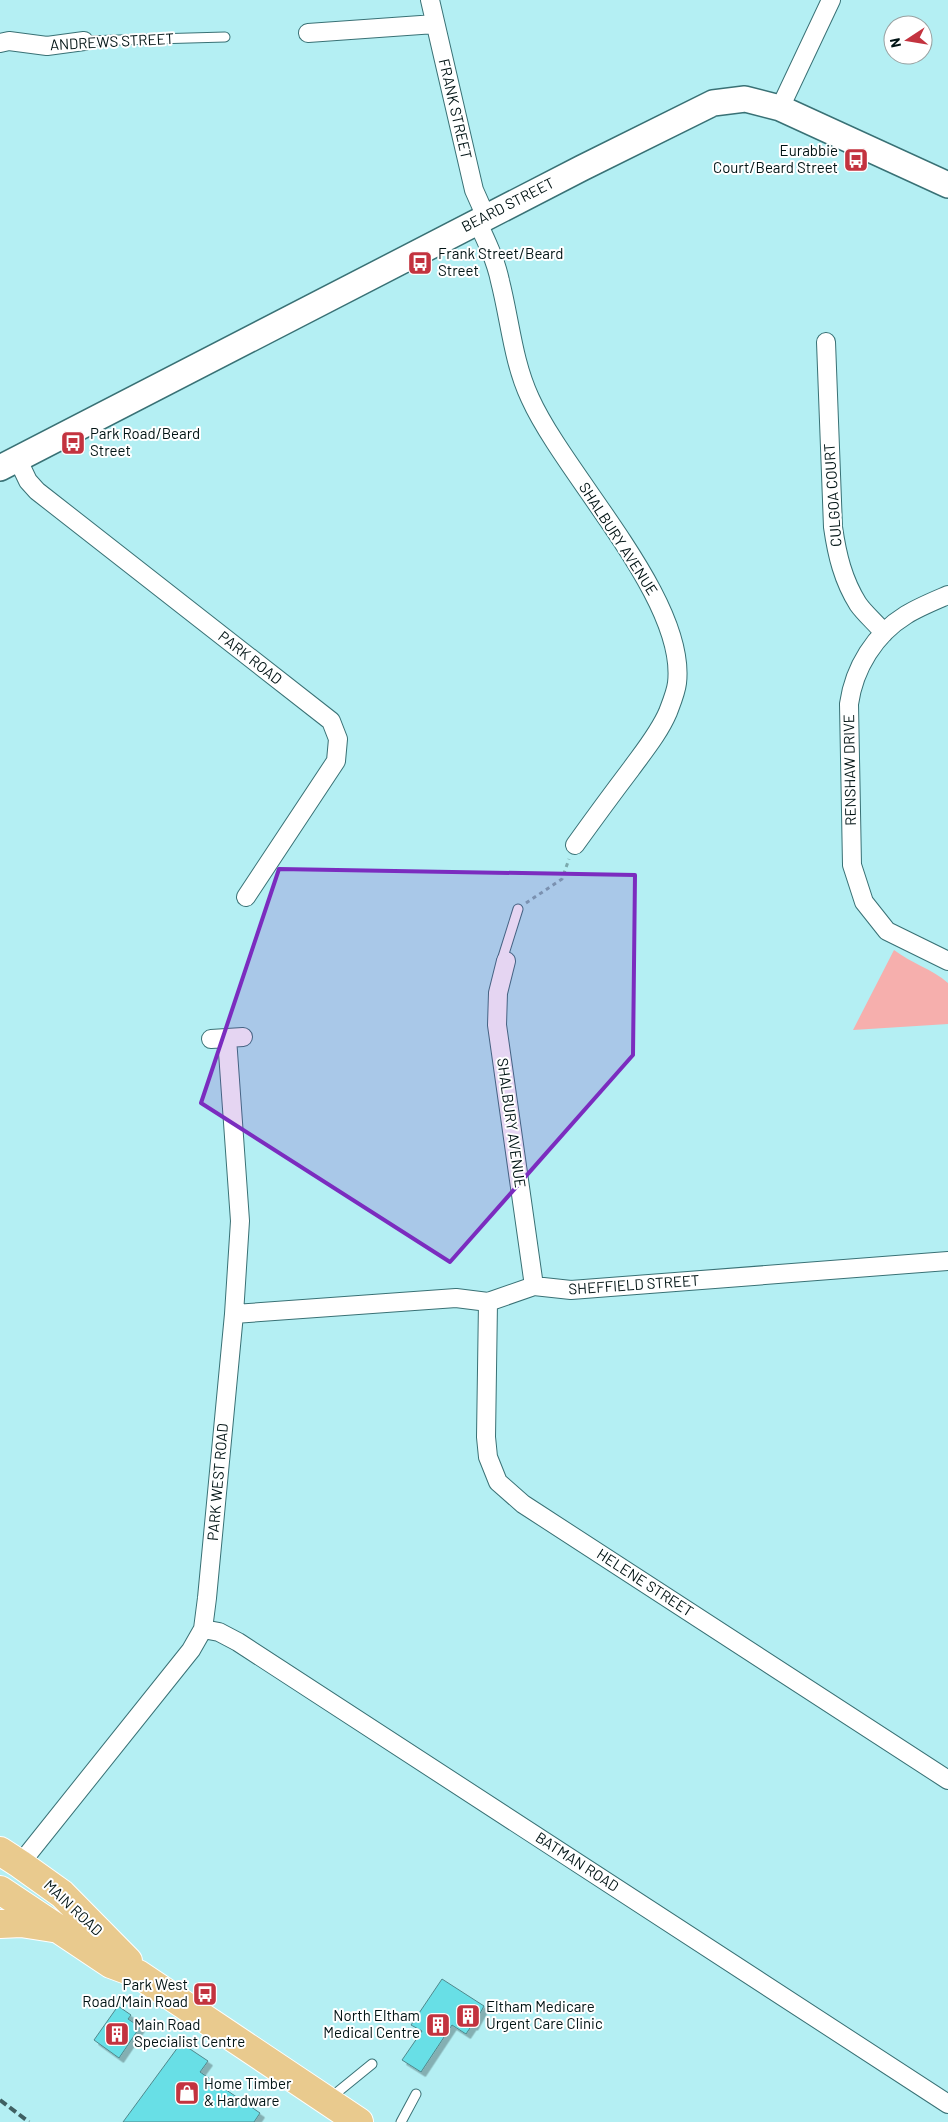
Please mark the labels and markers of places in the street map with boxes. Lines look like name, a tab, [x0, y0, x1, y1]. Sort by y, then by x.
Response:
place label: Eurabbie Court/Beard Street	[713, 141, 838, 176]
bus stop icon: Eurabbie Court/Beard Street	[843, 147, 869, 173]
place label: Frank Street/Beard Street	[438, 244, 564, 279]
bus stop icon: Frank Street/Beard Street	[407, 250, 433, 276]
place label: Park Road/Beard Street	[90, 424, 200, 459]
bus stop icon: Park Road/Beard Street	[60, 430, 86, 456]
place label: Park West Road/Main Road	[82, 1975, 188, 2010]
bus stop icon: Park West Road/Main Road	[192, 1981, 218, 2007]
place label: Eltham Medicare Urgent Care Clinic	[486, 1997, 603, 2032]
building icon: Eltham Medicare Urgent Care Clinic	[455, 2003, 481, 2029]
place label: North Eltham Medical Centre	[323, 2006, 420, 2041]
building icon: North Eltham Medical Centre	[425, 2012, 451, 2038]
place label: Main Road Specialist Centre	[134, 2015, 245, 2050]
building icon: Main Road Specialist Centre	[104, 2021, 130, 2047]
place label: Home Timber & Hardware	[204, 2074, 292, 2109]
shop icon: Home Timber & Hardware	[174, 2080, 200, 2106]

